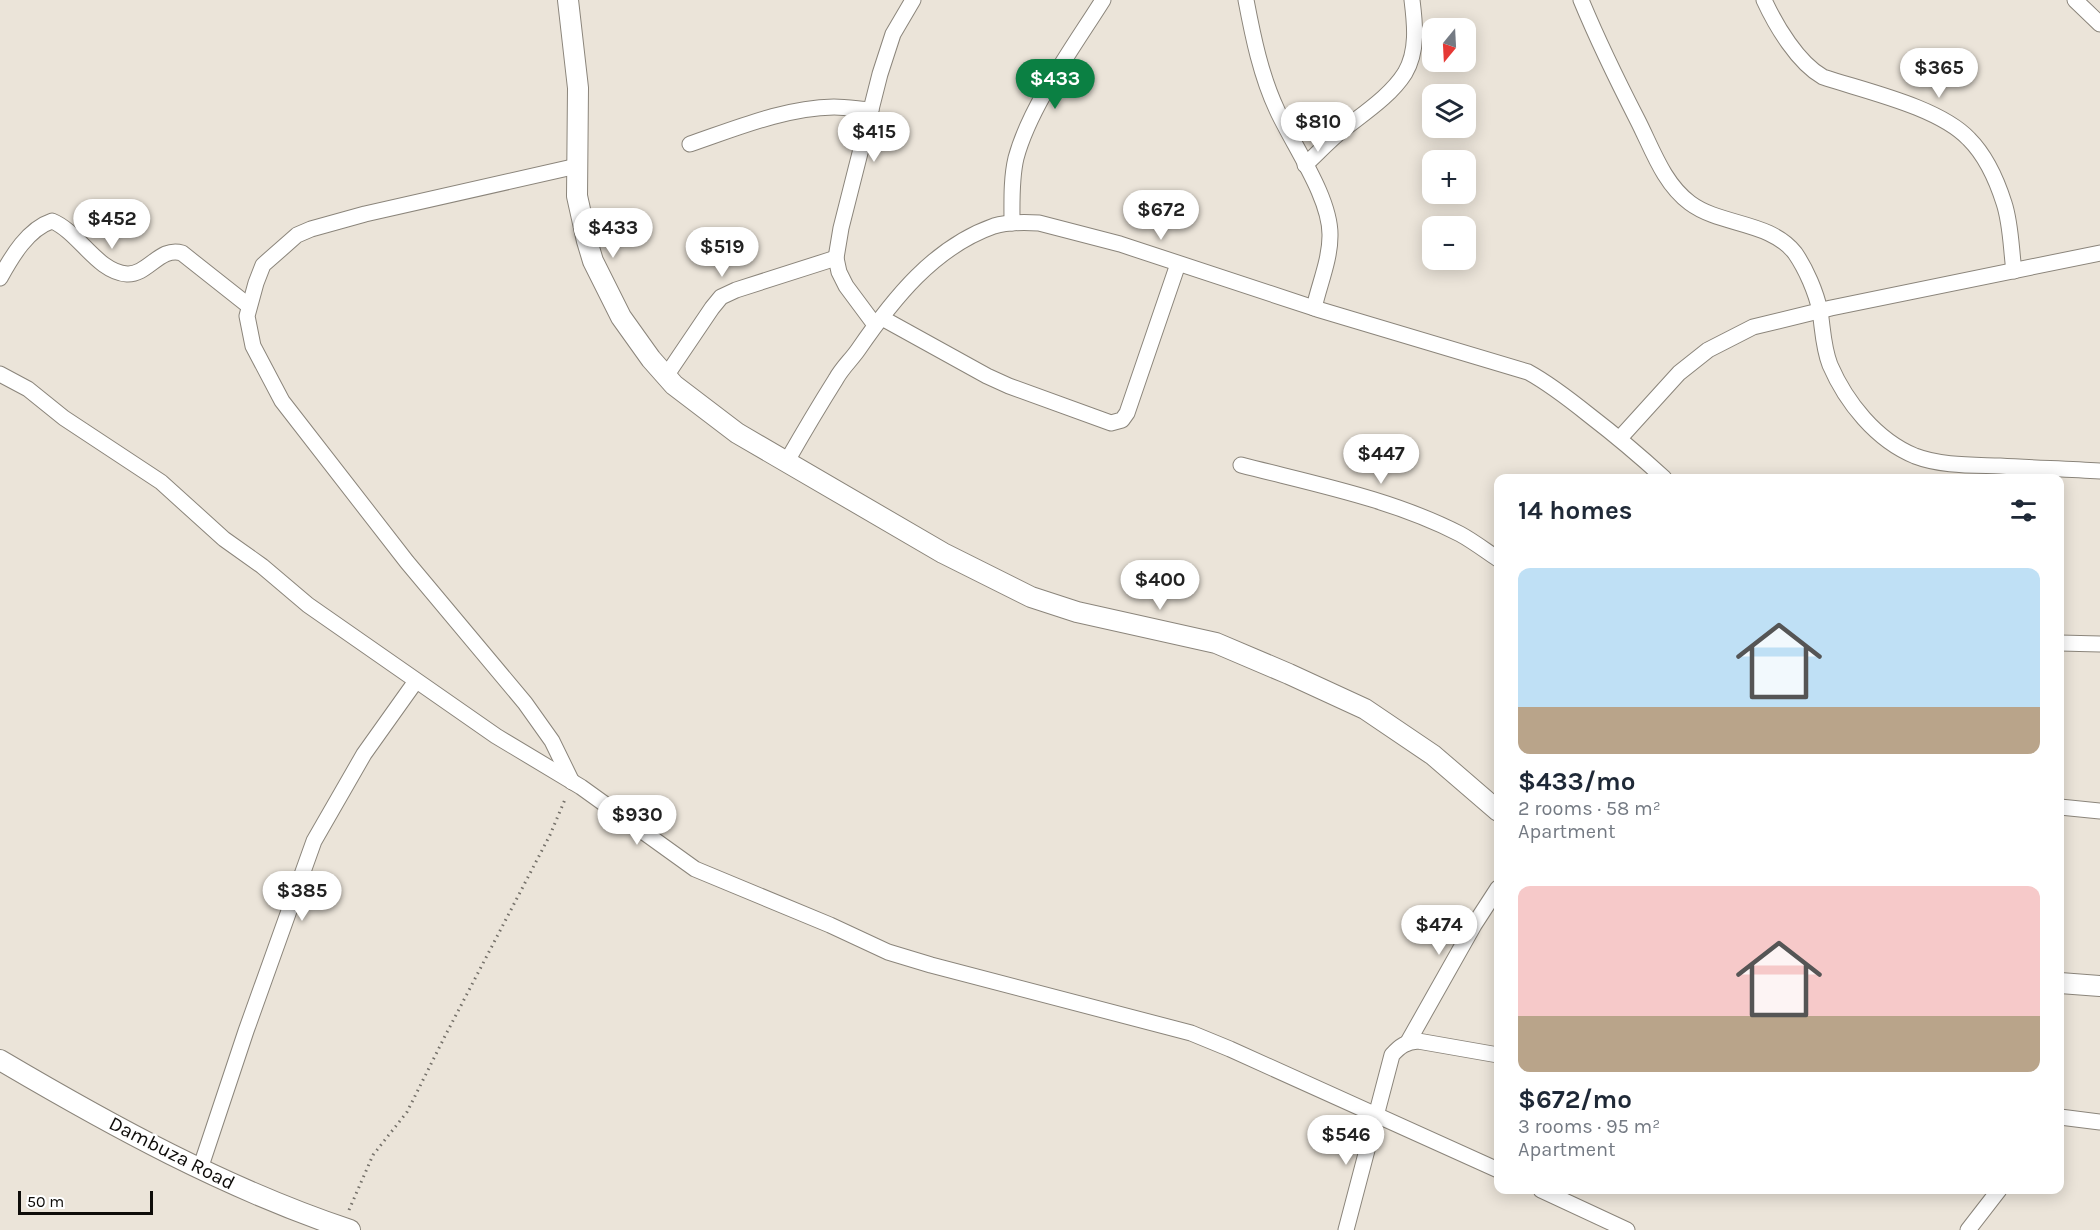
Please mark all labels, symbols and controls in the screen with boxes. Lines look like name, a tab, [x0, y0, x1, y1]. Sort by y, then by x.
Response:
north arrow	[1422, 18, 1476, 72]
map controls	[1422, 18, 1476, 270]
pin: $365	[1903, 48, 1975, 99]
text: $365	[1914, 56, 1964, 79]
pin: $433	[1019, 59, 1091, 110]
text: $433	[1030, 67, 1080, 90]
button: layers	[1422, 84, 1476, 138]
pin: $810	[1282, 102, 1354, 153]
text: $810	[1295, 110, 1341, 133]
pin: $415	[838, 112, 910, 163]
text: $415	[852, 120, 896, 143]
button: +	[1422, 150, 1476, 204]
pin: $672	[1125, 190, 1197, 241]
text: $672	[1137, 198, 1185, 221]
pin: $452	[76, 199, 148, 250]
text: $452	[87, 207, 137, 230]
pin: $433	[577, 208, 649, 259]
text: $433	[588, 216, 638, 239]
button: −	[1422, 216, 1476, 270]
pin: $519	[686, 227, 758, 278]
text: $519	[700, 235, 744, 258]
pin: $447	[1345, 434, 1417, 485]
text: $447	[1357, 442, 1405, 465]
icon: filters	[2007, 494, 2040, 527]
text: 14 homes	[1518, 495, 1632, 526]
pin: $400	[1124, 560, 1196, 611]
text: $400	[1135, 568, 1185, 591]
icon: home	[1725, 607, 1833, 715]
text: $433/mo	[1518, 766, 1635, 797]
pin: $930	[601, 795, 673, 846]
text: 2 rooms · 58 m²	[1518, 797, 1661, 820]
text: $930	[611, 803, 663, 826]
text: Apartment	[1518, 820, 1616, 843]
pin: $385	[266, 871, 338, 922]
text: $385	[277, 879, 327, 902]
pin: $474	[1403, 905, 1475, 956]
text: $474	[1415, 913, 1463, 936]
icon: home	[1725, 925, 1833, 1033]
text: $672/mo	[1518, 1084, 1632, 1115]
street label: Dambuza Road	[105, 1111, 239, 1195]
pin: $546	[1310, 1115, 1382, 1166]
text: 3 rooms · 95 m²	[1518, 1115, 1660, 1138]
text: $546	[1321, 1123, 1371, 1146]
text: Apartment	[1518, 1138, 1616, 1161]
scale bar	[18, 1188, 153, 1216]
text: 50 m	[27, 1192, 64, 1211]

